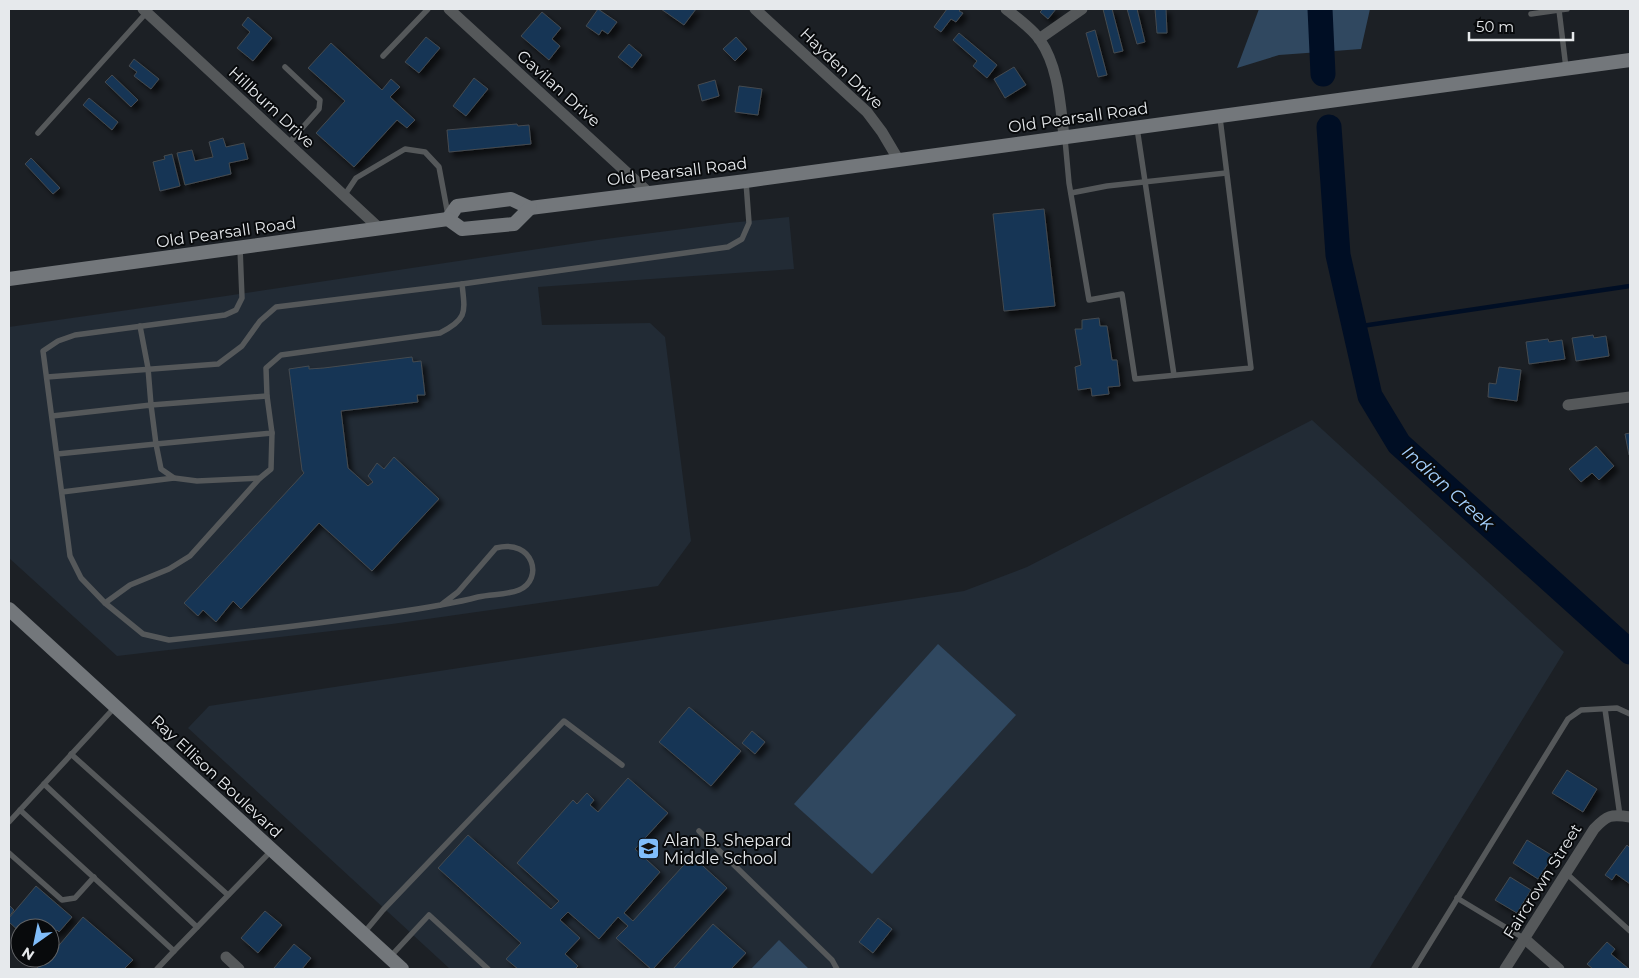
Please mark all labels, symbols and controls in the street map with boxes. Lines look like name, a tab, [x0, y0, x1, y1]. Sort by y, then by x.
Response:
scale bar	[1469, 10, 1573, 42]
text: 50 m	[1476, 17, 1514, 36]
street label: Hayden Drive	[796, 24, 887, 113]
street label: Gavilan Drive	[513, 46, 604, 131]
street label: Hillburn Drive	[225, 63, 319, 152]
street label: Old Pearsall Road	[1007, 98, 1149, 137]
street label: Old Pearsall Road	[606, 153, 748, 190]
street label: Old Pearsall Road	[155, 213, 297, 252]
water label: Indian Creek	[1397, 441, 1499, 536]
street label: Ray Ellison Boulevard	[147, 711, 286, 842]
street label: Faircrown Street	[1499, 820, 1586, 942]
place label: Alan B. Shepard Middle School	[664, 831, 792, 868]
school or university icon: Alan B. Shepard Middle School	[636, 837, 660, 861]
north arrow	[10, 918, 60, 968]
text: N	[18, 943, 38, 965]

